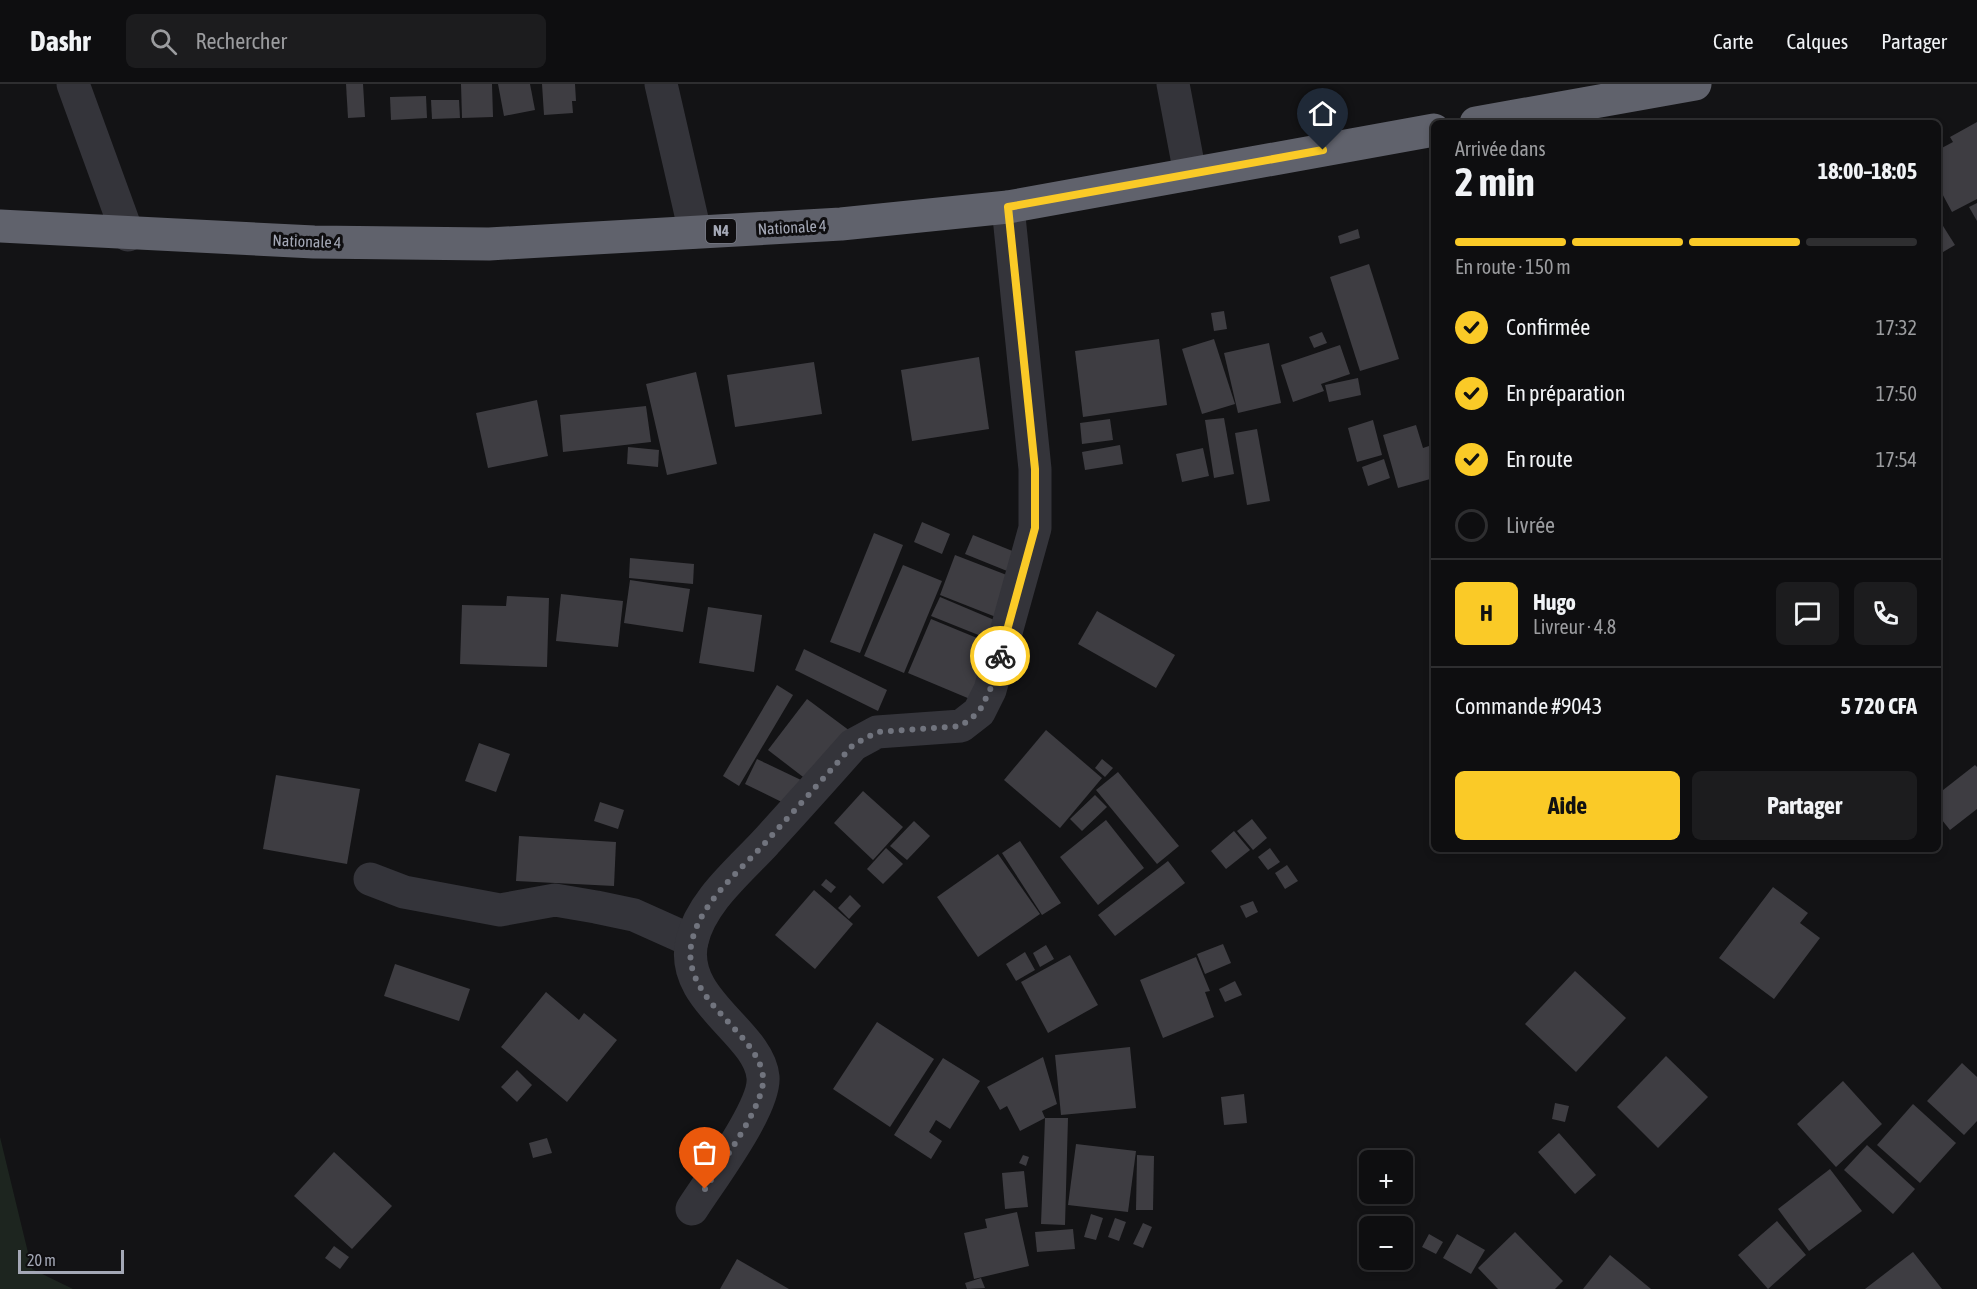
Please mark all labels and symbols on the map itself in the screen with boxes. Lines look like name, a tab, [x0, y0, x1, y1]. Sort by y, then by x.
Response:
pin	[1297, 88, 1348, 150]
street label: Nationale 4	[757, 216, 827, 238]
road number: N4	[706, 219, 736, 243]
street label: Nationale 4	[272, 231, 342, 251]
courier	[970, 626, 1030, 686]
pin	[679, 1127, 730, 1189]
scale bar	[18, 1247, 124, 1274]

